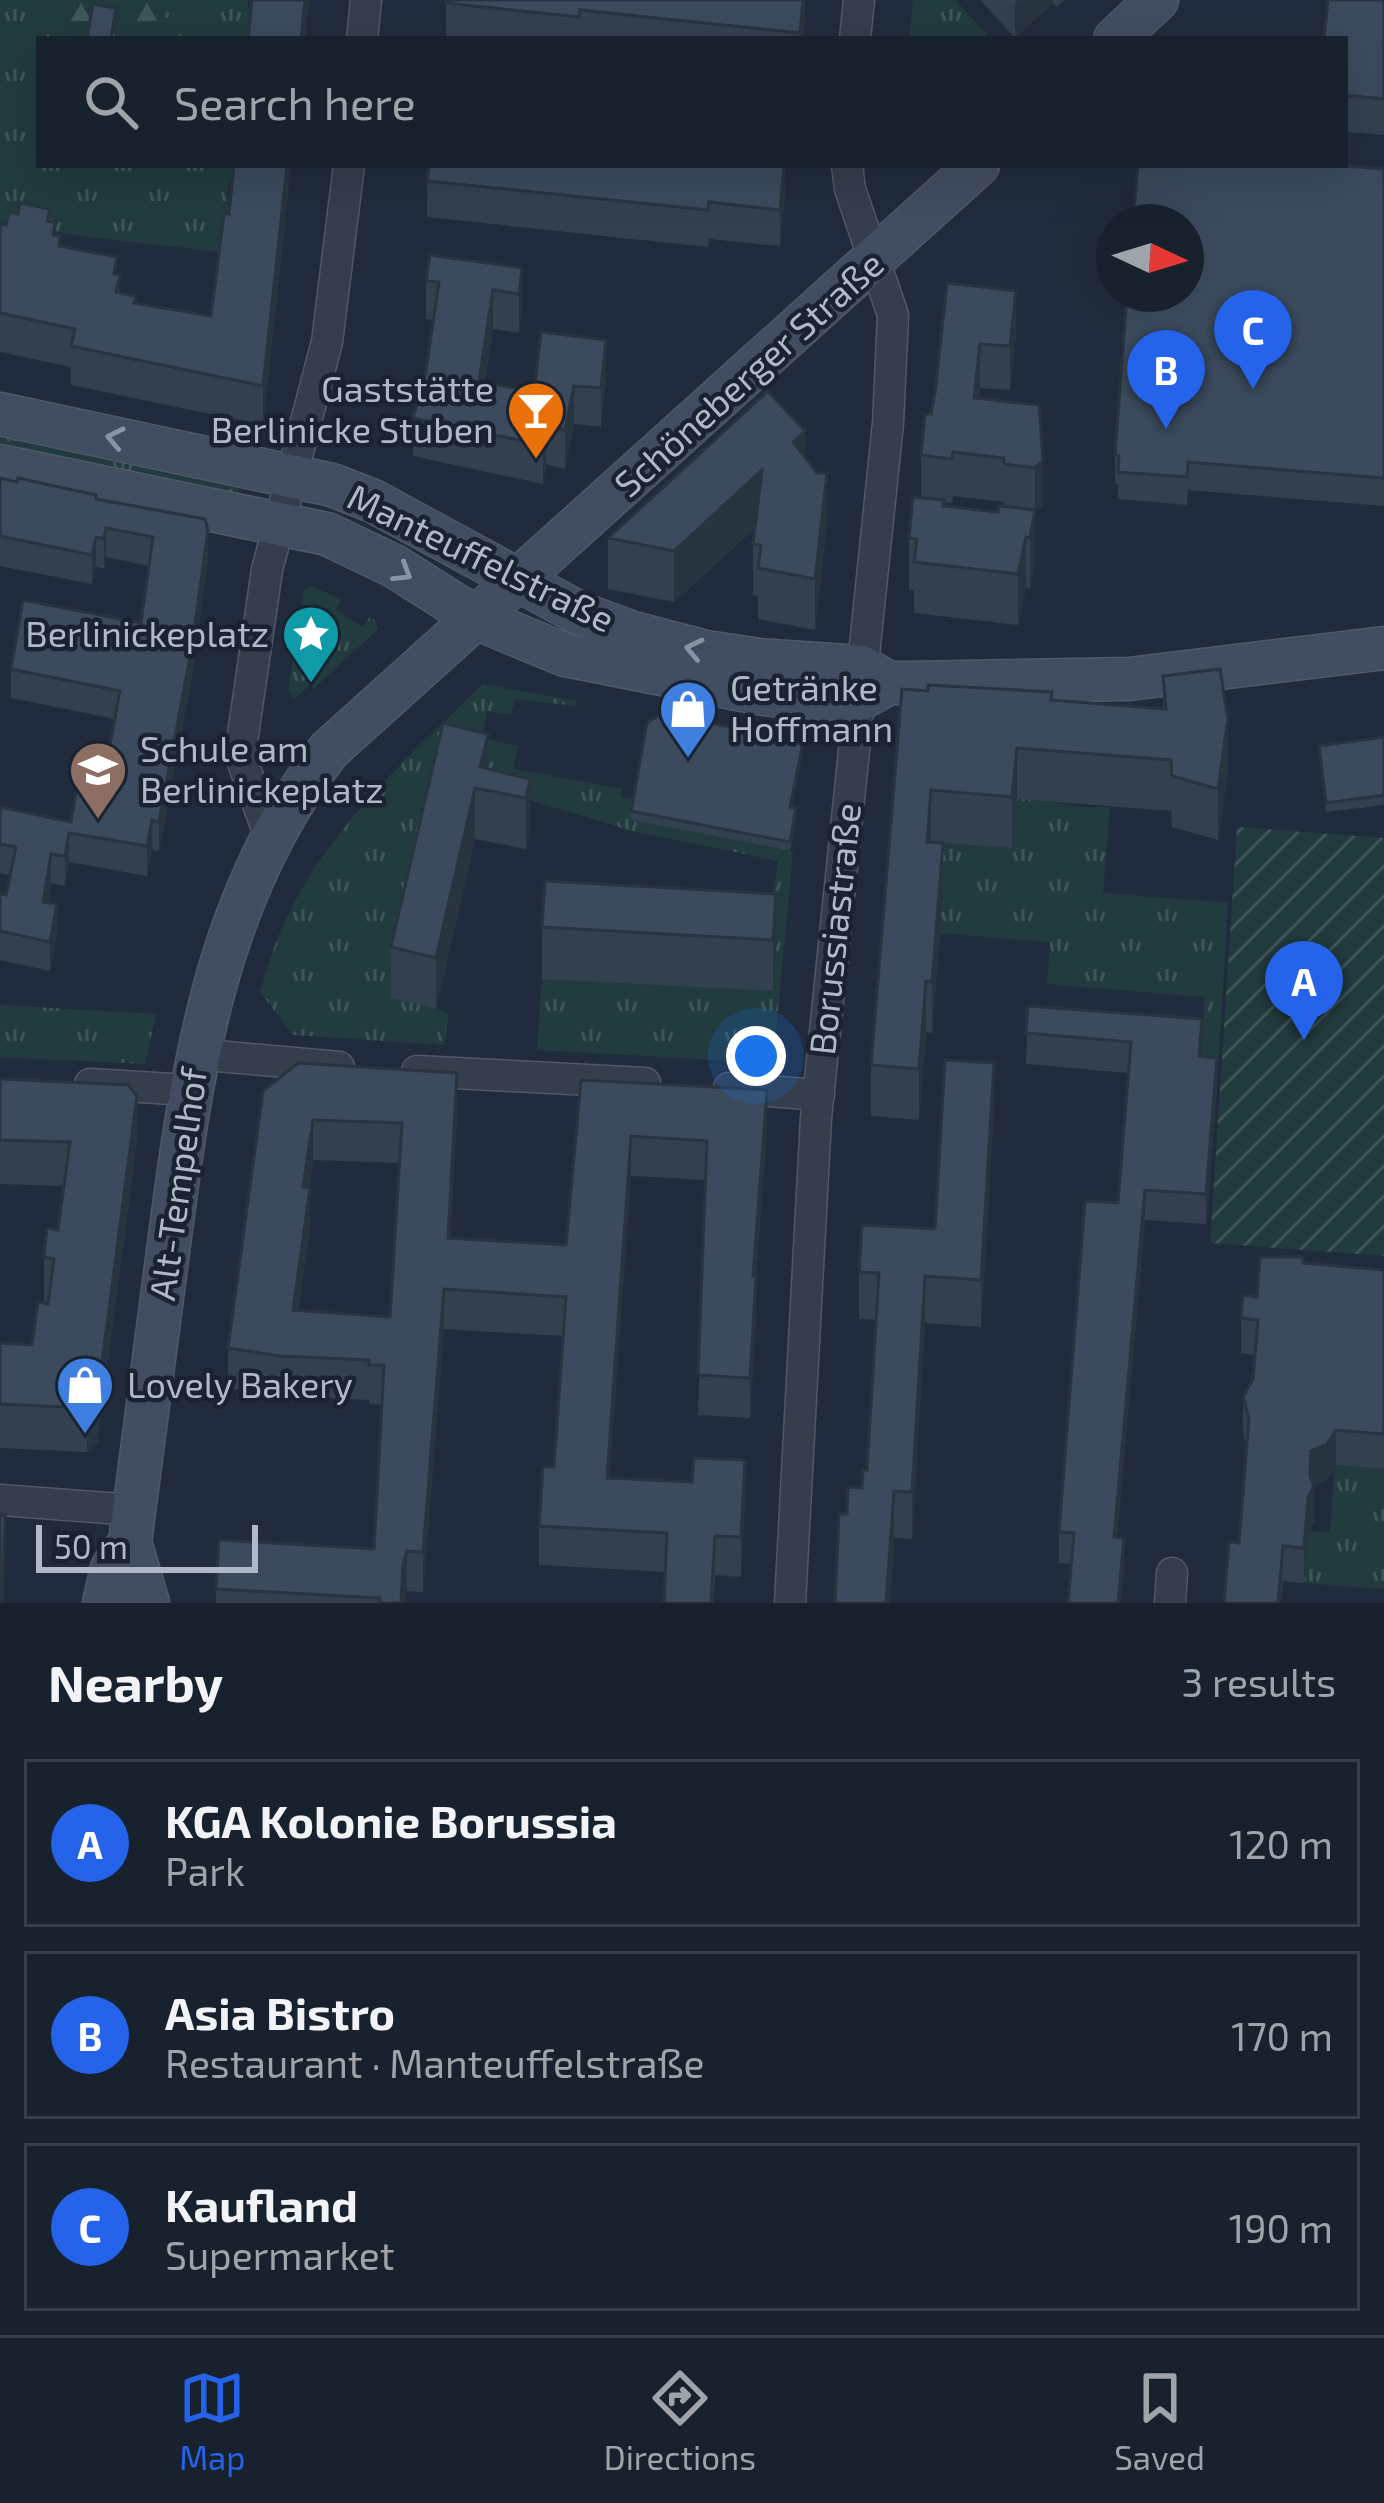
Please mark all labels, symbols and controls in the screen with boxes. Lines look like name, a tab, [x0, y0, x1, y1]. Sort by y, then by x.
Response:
search box	[36, 36, 1348, 168]
icon: search	[78, 69, 144, 135]
text: Search here	[174, 75, 416, 129]
north arrow	[1096, 204, 1204, 312]
street label: Schöneberger Straße	[605, 241, 891, 505]
pin: C	[1214, 290, 1292, 389]
pin: B	[1127, 330, 1205, 429]
place label: Gaststätte Berlinicke Stuben	[211, 366, 494, 450]
bar icon: Gaststätte Berlinicke Stuben	[505, 379, 567, 461]
one-way arrow	[106, 426, 126, 452]
street label: Manteuffelstraße	[341, 474, 622, 640]
one-way arrow	[390, 559, 412, 581]
place icon: Berlinickeplatz	[280, 603, 342, 685]
place label: Berlinickeplatz	[25, 611, 269, 654]
one-way arrow	[684, 637, 704, 662]
place label: Getränke Hoffmann	[730, 665, 893, 749]
shop icon: Getränke Hoffmann	[657, 678, 719, 760]
place label: Schule am Berlinickeplatz	[140, 726, 384, 810]
school or university icon: Schule am Berlinickeplatz	[67, 739, 129, 821]
street label: Borussiastraße	[799, 801, 868, 1057]
pin: A	[1265, 941, 1343, 1040]
your location	[726, 1026, 786, 1086]
street label: Alt-Tempelhof	[139, 1063, 214, 1303]
shop icon: Lovely Bakery	[54, 1354, 116, 1436]
place label: Lovely Bakery	[127, 1362, 353, 1405]
scale bar	[36, 1519, 258, 1572]
text: 50 m	[54, 1526, 128, 1566]
text: Nearby	[48, 1651, 223, 1712]
text: 3 results	[1182, 1658, 1336, 1705]
text: KGA Kolonie Borussia	[165, 1793, 617, 1847]
text: A	[77, 1820, 103, 1867]
text: 120 m	[1229, 1820, 1333, 1867]
text: Park	[165, 1847, 245, 1894]
text: Asia Bistro	[165, 1985, 395, 2039]
text: B	[78, 2012, 102, 2059]
text: 170 m	[1231, 2012, 1333, 2059]
text: Restaurant · Manteuffelstraße	[165, 2039, 705, 2086]
text: Kaufland	[165, 2177, 358, 2231]
text: C	[79, 2204, 101, 2251]
text: 190 m	[1229, 2204, 1333, 2251]
text: Supermarket	[165, 2231, 395, 2278]
tab: Map	[179, 2365, 245, 2477]
tab: Directions	[604, 2365, 756, 2477]
tab: Saved	[1114, 2365, 1205, 2477]

